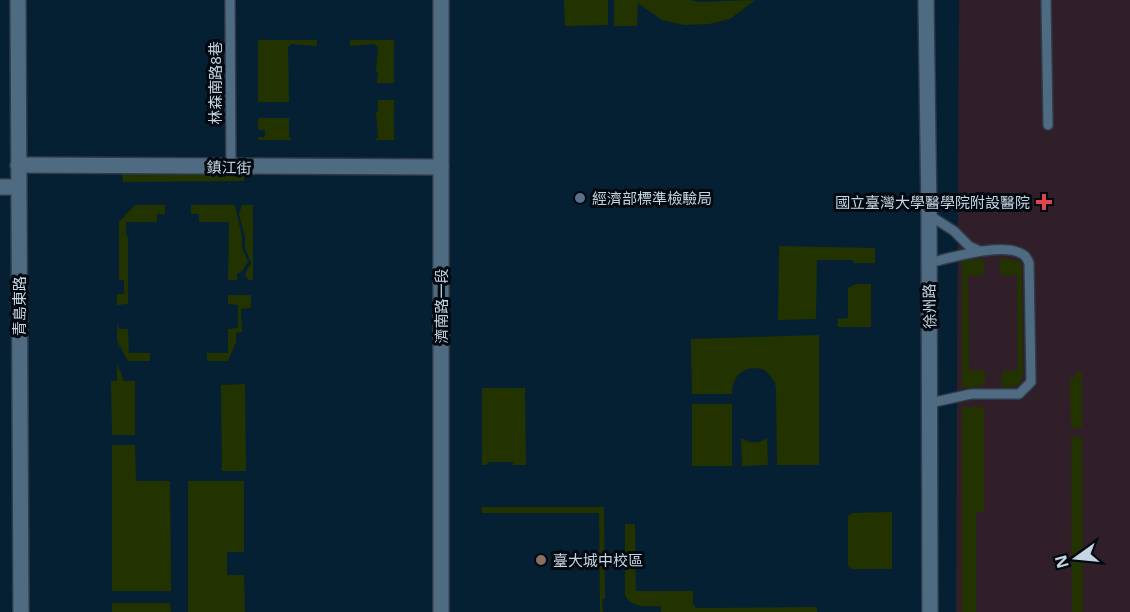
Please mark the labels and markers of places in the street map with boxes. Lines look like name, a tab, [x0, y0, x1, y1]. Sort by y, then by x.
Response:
place label: 經濟部標準檢驗局	[592, 188, 712, 208]
marker: 經濟部標準檢驗局	[573, 191, 587, 205]
place label: 國立臺灣大學醫學院附設醫院	[835, 192, 1030, 212]
marker: 國立臺灣大學醫學院附設醫院	[1035, 193, 1053, 211]
place label: 臺大城中校區	[553, 550, 643, 570]
marker: 臺大城中校區	[534, 553, 548, 567]

